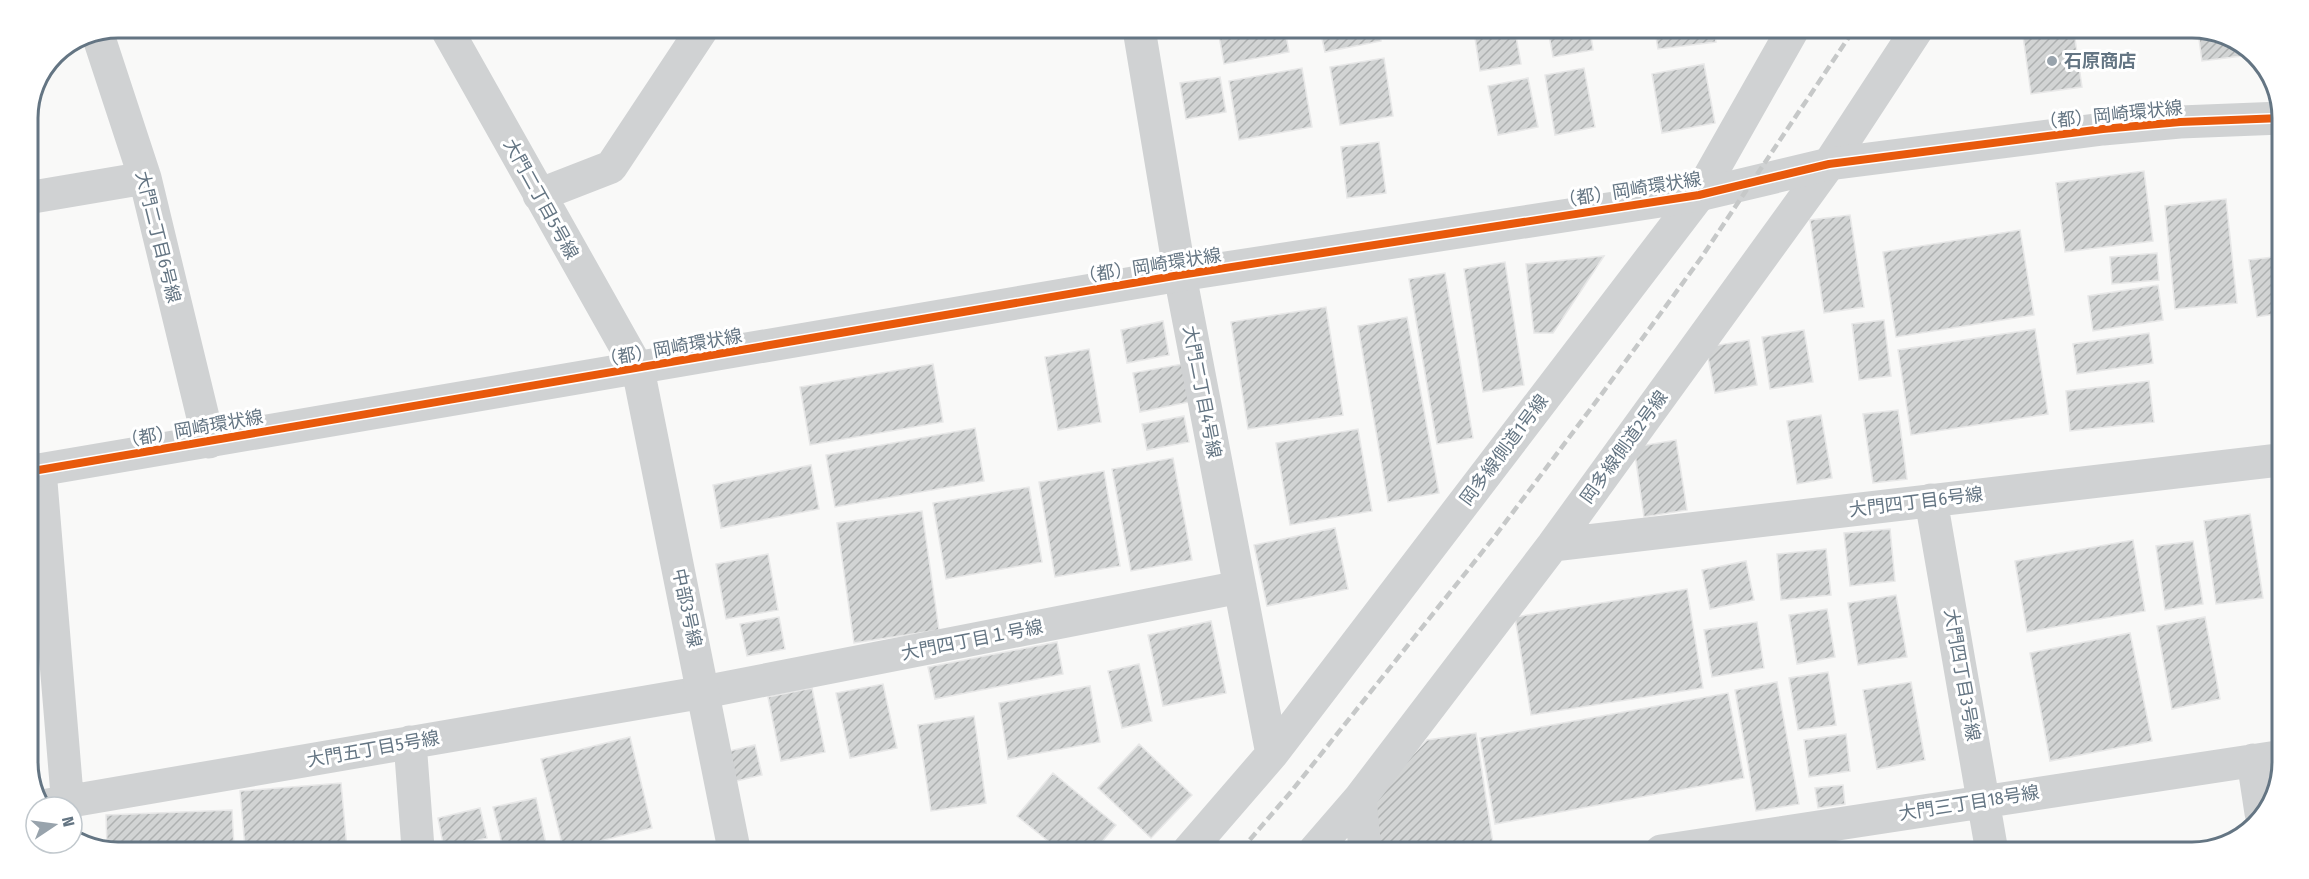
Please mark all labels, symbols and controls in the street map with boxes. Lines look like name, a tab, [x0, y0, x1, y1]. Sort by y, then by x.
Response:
place label: 石原商店	[2064, 50, 2136, 72]
marker: 石原商店	[2045, 54, 2059, 68]
street label: （都）岡崎環状線	[2038, 97, 2184, 133]
street label: 大門二丁目5号線	[499, 135, 583, 263]
street label: （都）岡崎環状線	[1557, 168, 1703, 212]
street label: 大門二丁目6号線	[131, 169, 185, 305]
street label: （都）岡崎環状線	[1077, 244, 1223, 288]
street label: 大門二丁目4号線	[1178, 324, 1226, 460]
street label: （都）岡崎環状線	[598, 325, 744, 371]
street label: 岡多線側道2号線	[1576, 386, 1672, 508]
street label: 岡多線側道1号線	[1455, 390, 1553, 510]
street label: （都）岡崎環状線	[119, 406, 265, 452]
street label: 大門四丁目6号線	[1848, 483, 1984, 521]
street label: 中部3号線	[668, 567, 706, 649]
street label: 大門四丁目3号線	[1940, 607, 1984, 743]
street label: 大門四丁目１号線	[899, 615, 1045, 665]
street label: 大門五丁目5号線	[305, 727, 441, 771]
street label: 大門三丁目18号線	[1897, 781, 2041, 825]
north arrow	[24, 795, 84, 855]
text: N	[58, 815, 78, 829]

